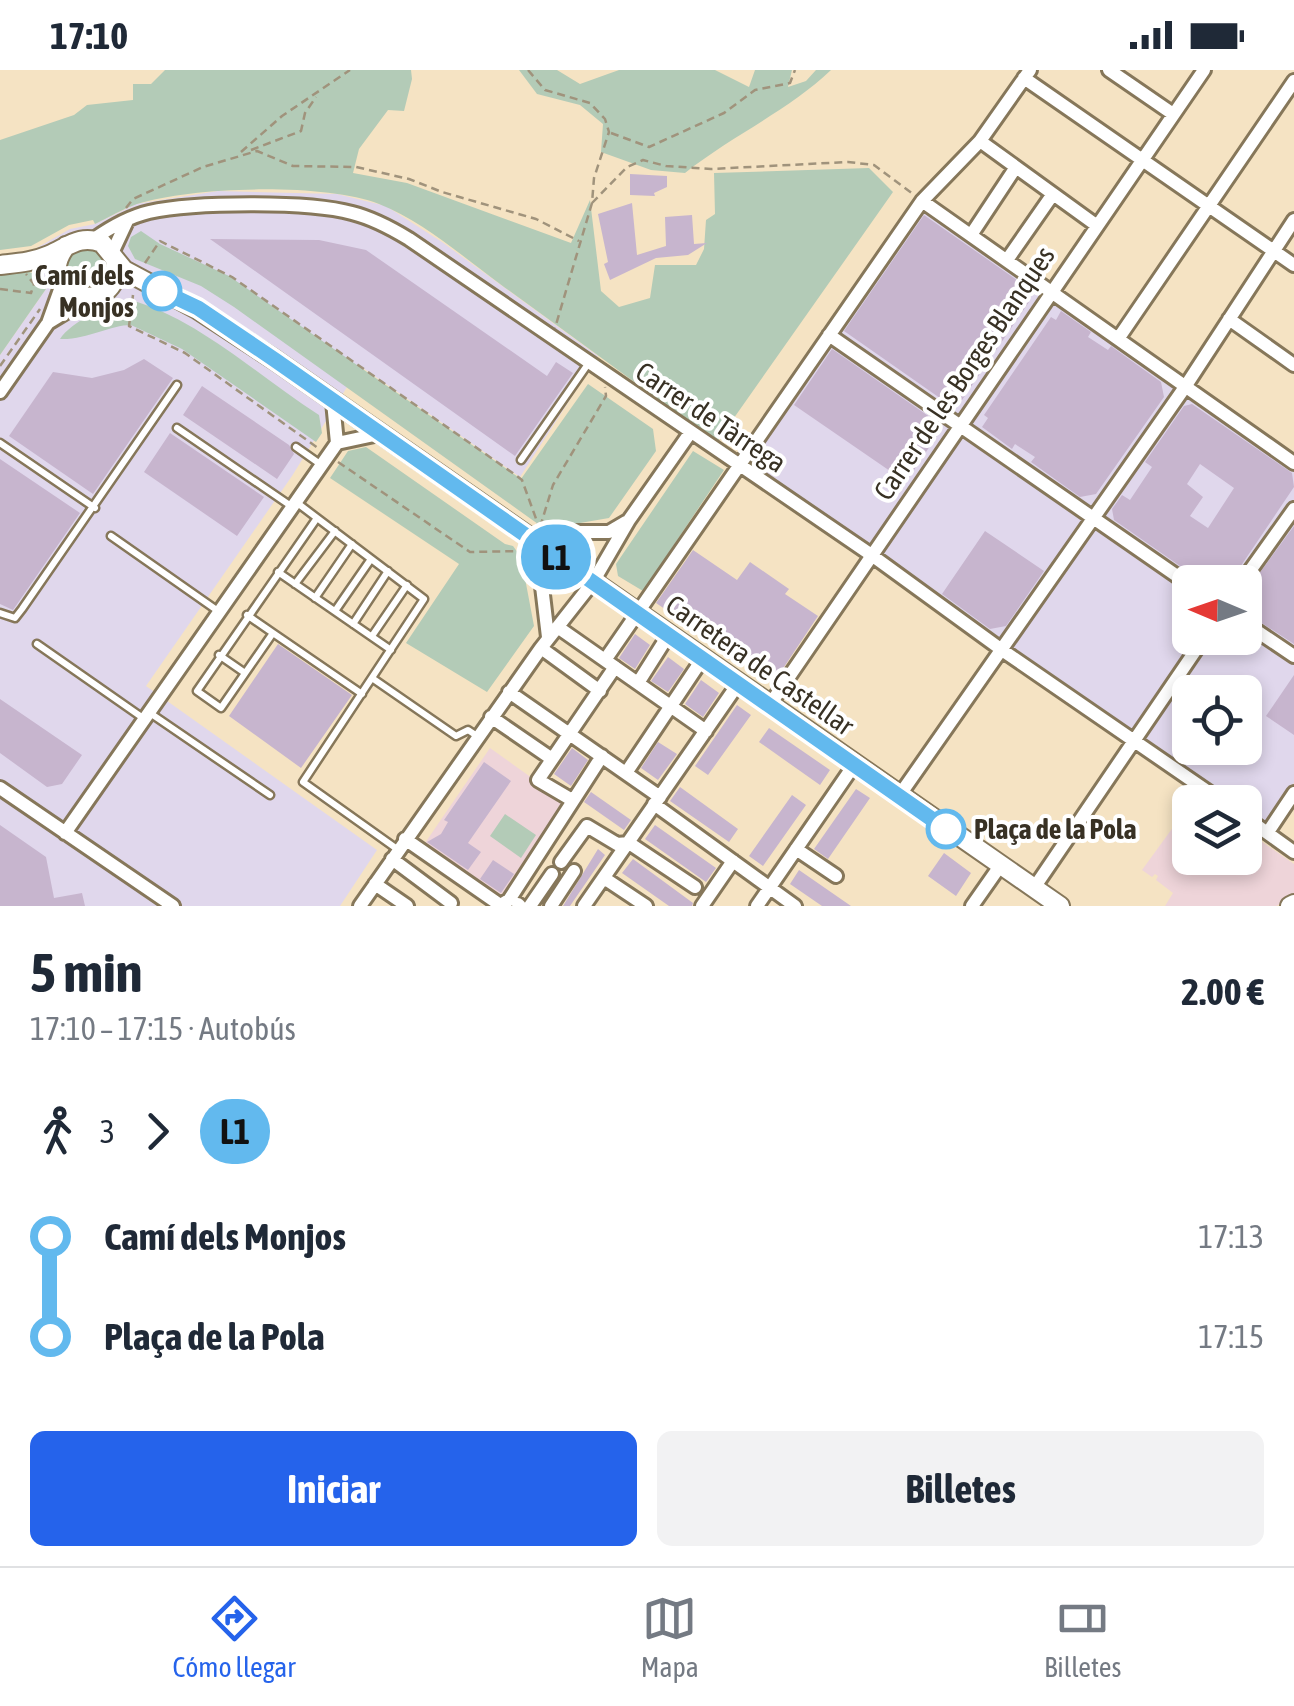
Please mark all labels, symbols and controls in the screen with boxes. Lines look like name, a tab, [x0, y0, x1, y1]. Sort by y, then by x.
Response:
text: 17:10	[50, 14, 128, 57]
street label: Carrer de les Borges Blanques	[867, 240, 1061, 506]
place label: Camí dels Monjos	[35, 259, 134, 323]
marker: Camí dels Monjos	[143, 272, 181, 310]
street label: Carrer de Tàrrega	[630, 355, 792, 479]
line badge: L1	[511, 524, 601, 590]
text: L1	[541, 537, 571, 577]
north arrow	[1172, 565, 1262, 655]
map controls	[1172, 565, 1262, 875]
street label: Carretera de Castellar	[660, 588, 861, 742]
button: locate	[1172, 675, 1262, 765]
button: layers	[1172, 785, 1262, 875]
marker: Plaça de la Pola	[927, 810, 965, 848]
place label: Plaça de la Pola	[974, 813, 1137, 845]
text: 5 min	[30, 941, 142, 1004]
text: 2.00 €	[1181, 970, 1264, 1013]
text: 17:10 – 17:15 · Autobús	[30, 1010, 296, 1047]
icon: walk	[30, 1104, 85, 1159]
icon: forward	[130, 1104, 185, 1159]
text: L1	[220, 1111, 250, 1151]
text: 3	[100, 1113, 115, 1150]
text: Camí dels Monjos	[104, 1215, 346, 1258]
text: 17:13	[1198, 1218, 1264, 1255]
text: Plaça de la Pola	[104, 1315, 325, 1358]
text: 17:15	[1198, 1318, 1264, 1355]
button: Iniciar	[30, 1431, 637, 1546]
button: Billetes	[657, 1431, 1264, 1546]
tab: Cómo llegar	[173, 1591, 296, 1683]
tab: Mapa	[641, 1591, 699, 1683]
tab: Billetes	[1044, 1591, 1121, 1683]

